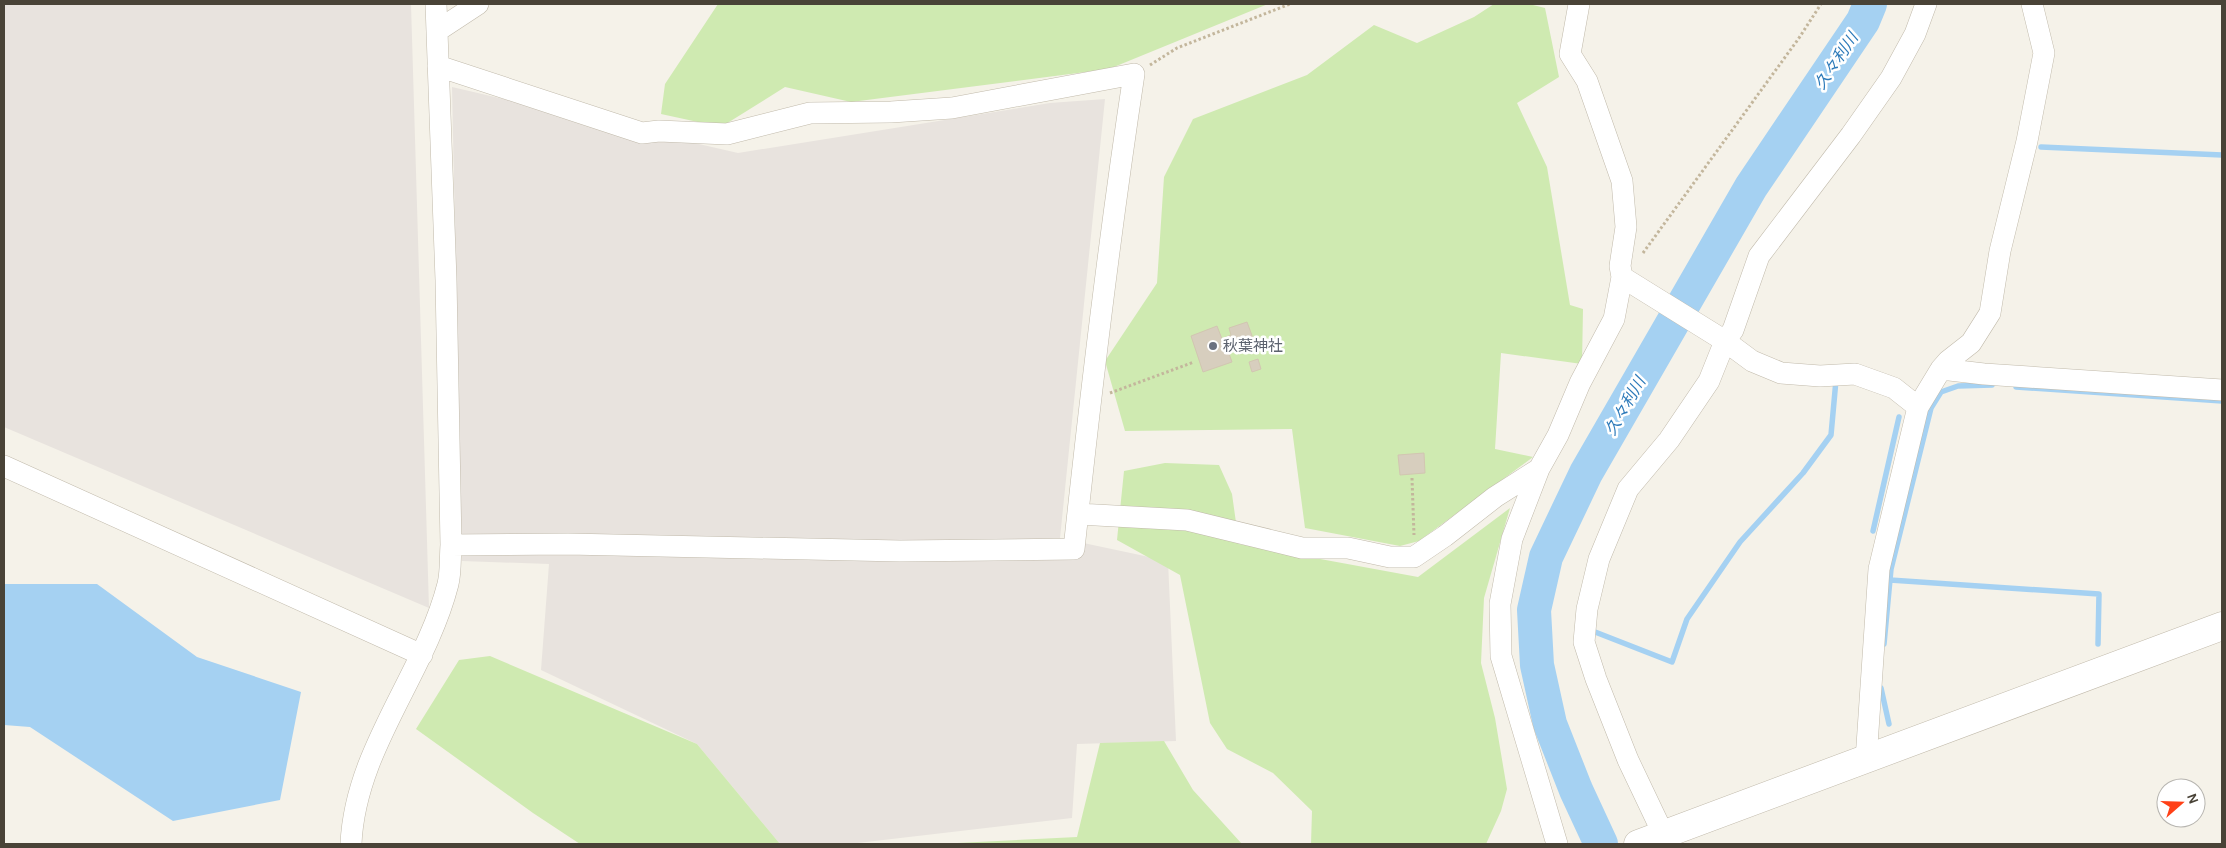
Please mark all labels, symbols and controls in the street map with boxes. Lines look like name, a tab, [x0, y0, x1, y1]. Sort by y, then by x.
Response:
water label: 久々利川	[1810, 28, 1863, 93]
place label: 秋葉神社	[1223, 337, 1283, 355]
marker: 秋葉神社	[1207, 340, 1219, 352]
water label: 久々利川	[1601, 372, 1650, 438]
north arrow	[2156, 778, 2206, 828]
text: N	[2183, 791, 2202, 806]

